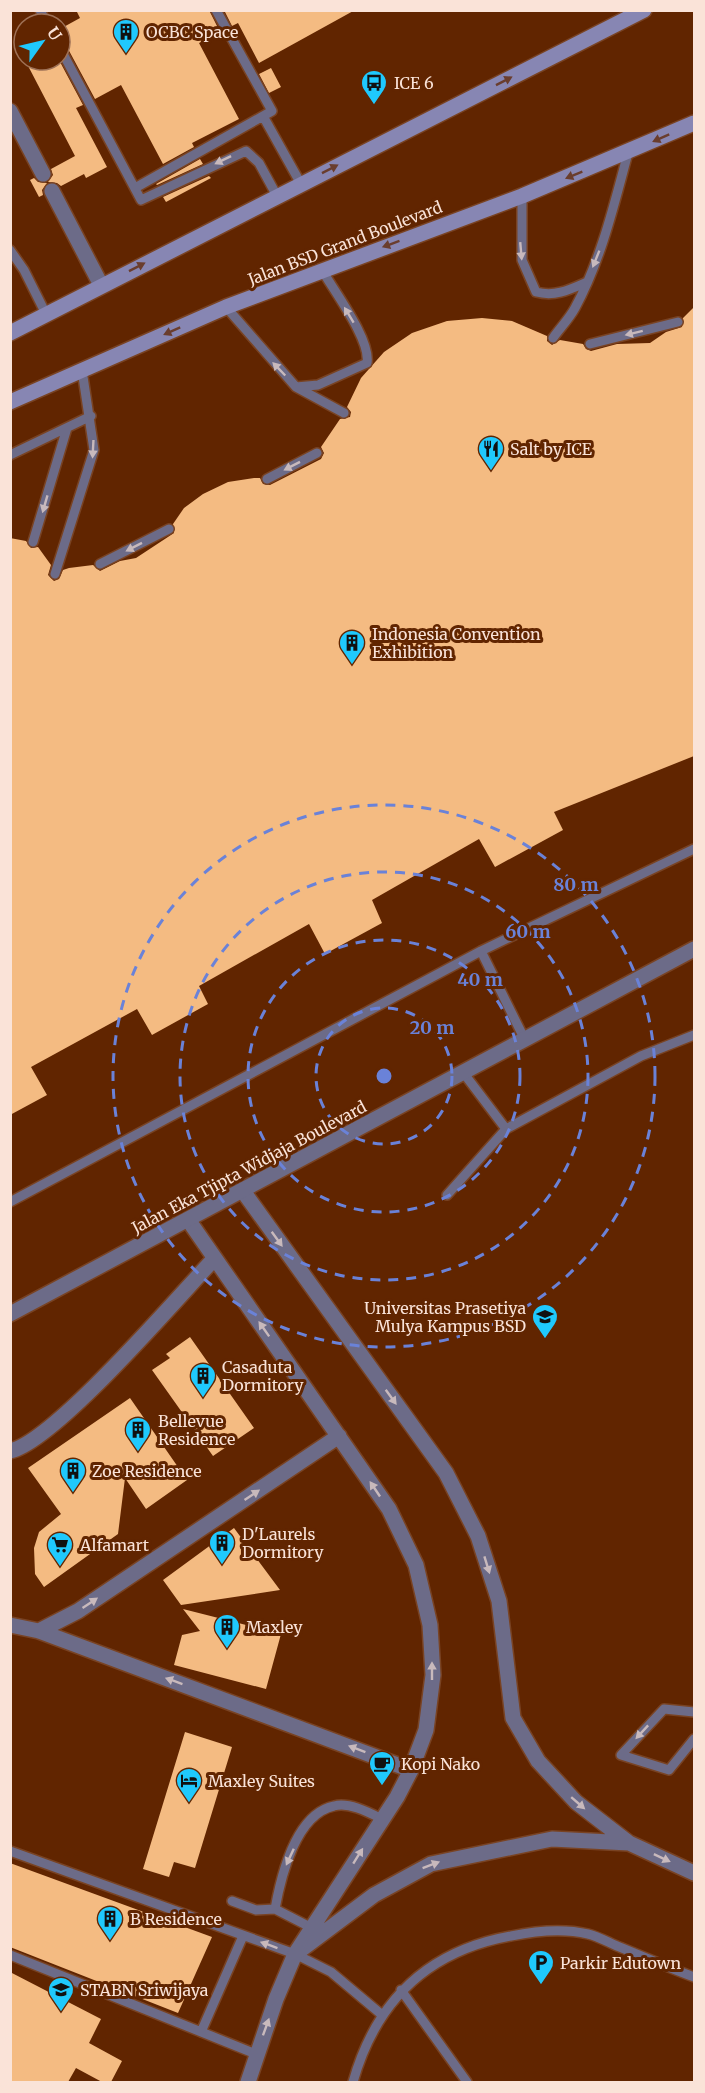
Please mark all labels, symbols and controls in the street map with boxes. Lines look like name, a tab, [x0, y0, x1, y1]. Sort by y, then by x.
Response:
north arrow	[12, 12, 72, 72]
building icon: OCBC Space	[111, 17, 141, 55]
place label: OCBC Space	[146, 22, 238, 42]
text: U	[43, 23, 66, 44]
bus stop icon: ICE 6	[359, 68, 389, 106]
place label: ICE 6	[394, 73, 434, 93]
one-way arrow	[495, 77, 512, 86]
one-way arrow	[653, 134, 670, 143]
one-way arrow	[215, 156, 232, 165]
one-way arrow	[321, 164, 338, 174]
one-way arrow	[564, 170, 582, 180]
street label: Jalan BSD Grand Boulevard	[244, 197, 445, 290]
one-way arrow	[382, 240, 400, 250]
one-way arrow	[516, 241, 526, 260]
one-way arrow	[591, 250, 600, 268]
one-way arrow	[128, 262, 145, 271]
one-way arrow	[343, 307, 354, 323]
one-way arrow	[163, 326, 181, 336]
one-way arrow	[625, 329, 643, 339]
one-way arrow	[272, 362, 286, 376]
restaurant icon: Salt by ICE	[476, 434, 506, 472]
one-way arrow	[88, 439, 97, 458]
place label: Salt by ICE	[510, 439, 593, 459]
one-way arrow	[283, 461, 300, 470]
one-way arrow	[40, 495, 49, 513]
one-way arrow	[126, 542, 143, 551]
place label: Indonesia Convention Exhibition	[372, 624, 541, 662]
building icon: Indonesia Convention Exhibition	[337, 628, 367, 666]
text: 80 m	[553, 873, 599, 896]
text: 60 m	[505, 920, 551, 943]
text: 40 m	[457, 968, 503, 991]
text: 20 m	[410, 1016, 454, 1039]
centre of rings	[374, 1066, 394, 1086]
street label: Jalan Eka Tjipta Widjaja Boulevard	[127, 1096, 370, 1238]
one-way arrow	[271, 1230, 283, 1246]
place label: Universitas Prasetiya Mulya Kampus BSD	[364, 1298, 526, 1336]
school or university icon: Universitas Prasetiya Mulya Kampus BSD	[530, 1302, 560, 1340]
one-way arrow	[258, 1321, 270, 1337]
place label: Casaduta Dormitory	[222, 1357, 304, 1395]
building icon: Casaduta Dormitory	[188, 1361, 218, 1399]
one-way arrow	[385, 1388, 397, 1404]
place label: Bellevue Residence	[158, 1411, 235, 1449]
building icon: Bellevue Residence	[123, 1415, 153, 1453]
building icon: Zoe Residence	[58, 1456, 88, 1494]
place label: Zoe Residence	[92, 1461, 202, 1481]
one-way arrow	[370, 1480, 381, 1497]
one-way arrow	[244, 1490, 260, 1501]
place label: D'Laurels Dormitory	[242, 1524, 324, 1562]
building icon: D'Laurels Dormitory	[207, 1528, 237, 1566]
supermarket icon: Alfamart	[45, 1530, 75, 1568]
place label: Alfamart	[79, 1535, 150, 1555]
one-way arrow	[483, 1556, 493, 1574]
one-way arrow	[82, 1598, 98, 1609]
building icon: Maxley	[212, 1612, 242, 1650]
place label: Maxley	[246, 1617, 303, 1637]
one-way arrow	[427, 1662, 437, 1681]
one-way arrow	[165, 1676, 183, 1685]
one-way arrow	[636, 1725, 650, 1739]
one-way arrow	[347, 1744, 365, 1754]
cafe icon: Kopi Nako	[367, 1749, 397, 1787]
place label: Kopi Nako	[401, 1754, 480, 1774]
hotel icon: Maxley Suites	[174, 1766, 204, 1804]
place label: Maxley Suites	[208, 1771, 315, 1791]
one-way arrow	[571, 1796, 586, 1810]
one-way arrow	[286, 1848, 295, 1865]
one-way arrow	[352, 1848, 363, 1864]
one-way arrow	[653, 1853, 670, 1862]
one-way arrow	[423, 1860, 441, 1870]
building icon: B Residence	[95, 1904, 125, 1942]
place label: B Residence	[130, 1909, 222, 1929]
one-way arrow	[260, 1940, 278, 1949]
parking icon: Parkir Edutown	[526, 1948, 556, 1986]
place label: Parkir Edutown	[560, 1953, 682, 1973]
school or university icon: STABN Sriwijaya	[46, 1975, 76, 2013]
place label: STABN Sriwijaya	[80, 1980, 209, 2000]
one-way arrow	[261, 2018, 271, 2036]

